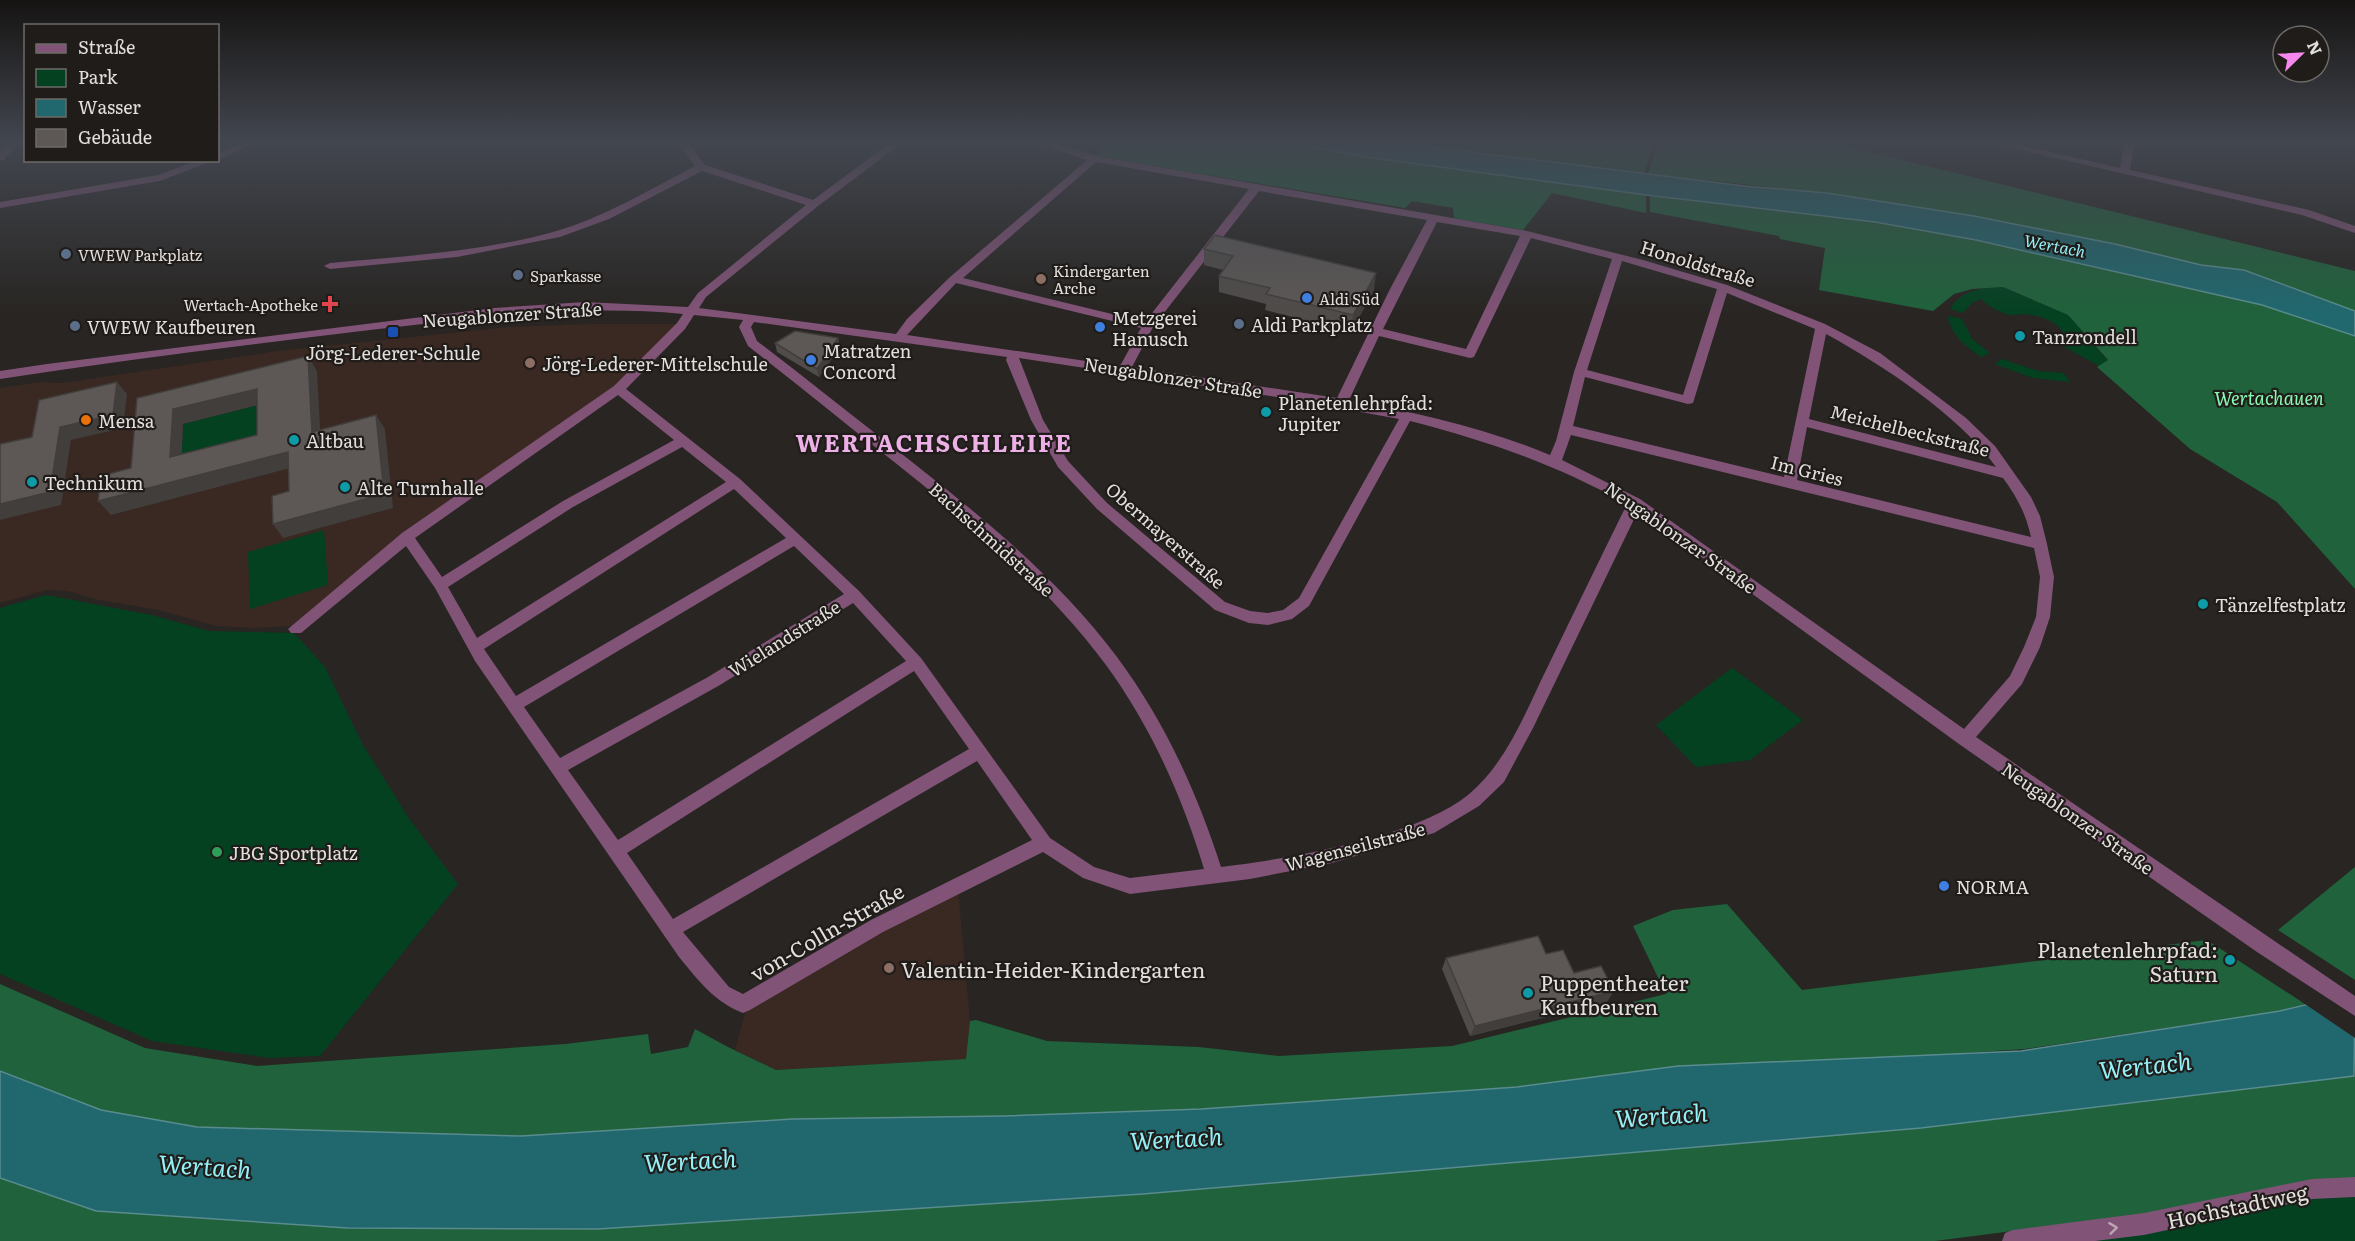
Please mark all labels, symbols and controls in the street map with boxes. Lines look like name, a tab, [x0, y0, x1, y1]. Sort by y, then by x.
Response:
legend	[24, 24, 219, 162]
north arrow	[2271, 24, 2331, 84]
text: Straße	[78, 33, 135, 60]
text: N	[2302, 36, 2329, 59]
text: Park	[78, 63, 119, 90]
text: Wasser	[78, 93, 141, 120]
text: Gebäude	[78, 123, 152, 150]
water label: Wertach	[2022, 227, 2088, 263]
street label: Honoldstraße	[1637, 233, 1759, 293]
place label: VWEW Parkplatz	[78, 243, 202, 266]
marker: VWEW Parkplatz	[59, 247, 73, 261]
place label: Kindergarten Arche	[1053, 259, 1150, 299]
place label: Sparkasse	[530, 264, 602, 287]
marker: Sparkasse	[511, 268, 525, 282]
marker: Kindergarten Arche	[1034, 272, 1048, 286]
place label: Aldi Süd	[1319, 287, 1380, 310]
marker: Aldi Süd	[1300, 291, 1314, 305]
place label: Wertach-Apotheke	[183, 293, 318, 316]
street label: Neugablonzer Straße	[421, 294, 603, 334]
marker: Wertach-Apotheke	[323, 297, 337, 311]
place label: Metzgerei Hanusch	[1112, 304, 1197, 352]
place label: Aldi Parkplatz	[1251, 311, 1372, 338]
place label: VWEW Kaufbeuren	[87, 313, 256, 340]
marker: Aldi Parkplatz	[1232, 317, 1246, 331]
marker: VWEW Kaufbeuren	[68, 319, 82, 333]
marker: Metzgerei Hanusch	[1093, 320, 1107, 334]
place label: Tanzrondell	[2032, 323, 2137, 350]
marker: Jörg-Lederer-Schule	[386, 325, 400, 339]
marker: Tanzrondell	[2013, 329, 2027, 343]
place label: Matratzen Concord	[823, 337, 912, 385]
place label: Jörg-Lederer-Schule	[306, 339, 480, 366]
place label: Jörg-Lederer-Mittelschule	[542, 350, 768, 377]
street label: Neugablonzer Straße	[1082, 350, 1264, 404]
marker: Matratzen Concord	[804, 353, 818, 367]
marker: Jörg-Lederer-Mittelschule	[523, 356, 537, 370]
park label: Wertachauen	[2214, 384, 2324, 411]
place label: Planetenlehrpfad: Jupiter	[1278, 389, 1433, 437]
street label: Meichelbeckstraße	[1827, 397, 1993, 463]
marker: Planetenlehrpfad: Jupiter	[1259, 405, 1273, 419]
place label: Mensa	[98, 407, 155, 434]
marker: Mensa	[79, 413, 93, 427]
district label: WERTACHSCHLEIFE	[796, 424, 1072, 459]
place label: Altbau	[306, 427, 364, 454]
marker: Altbau	[287, 433, 301, 447]
street label: Im Gries	[1768, 448, 1846, 492]
place label: Technikum	[44, 469, 144, 496]
place label: Alte Turnhalle	[357, 474, 484, 501]
street label: Neugablonzer Straße	[1600, 474, 1762, 600]
marker: Technikum	[25, 475, 39, 489]
street label: Bachschmidstraße	[924, 475, 1060, 603]
street label: Obermayerstraße	[1100, 475, 1232, 595]
marker: Alte Turnhalle	[338, 480, 352, 494]
place label: Tänzelfestplatz	[2215, 591, 2346, 618]
street label: Wielandstraße	[723, 593, 845, 683]
marker: Tänzelfestplatz	[2196, 597, 2210, 611]
street label: Neugablonzer Straße	[1997, 755, 2159, 881]
street label: Wagenseilstraße	[1282, 814, 1428, 878]
place label: JBG Sportplatz	[229, 839, 358, 866]
marker: JBG Sportplatz	[210, 845, 224, 859]
place label: NORMA	[1956, 873, 2029, 900]
street label: von-Colln-Straße	[743, 874, 909, 988]
marker: NORMA	[1937, 879, 1951, 893]
place label: Planetenlehrpfad: Saturn	[2037, 933, 2218, 988]
place label: Valentin-Heider-Kindergarten	[901, 953, 1205, 984]
marker: Planetenlehrpfad: Saturn	[2223, 953, 2237, 967]
marker: Valentin-Heider-Kindergarten	[882, 961, 896, 975]
place label: Puppentheater Kaufbeuren	[1540, 966, 1689, 1021]
marker: Puppentheater Kaufbeuren	[1521, 986, 1535, 1000]
water label: Wertach	[2097, 1042, 2193, 1086]
water label: Wertach	[1614, 1093, 1708, 1135]
water label: Wertach	[1129, 1117, 1223, 1157]
water label: Wertach	[643, 1139, 737, 1179]
water label: Wertach	[158, 1144, 252, 1186]
street label: Hochstadtweg	[2164, 1175, 2311, 1235]
one-way arrow	[2108, 1223, 2117, 1235]

